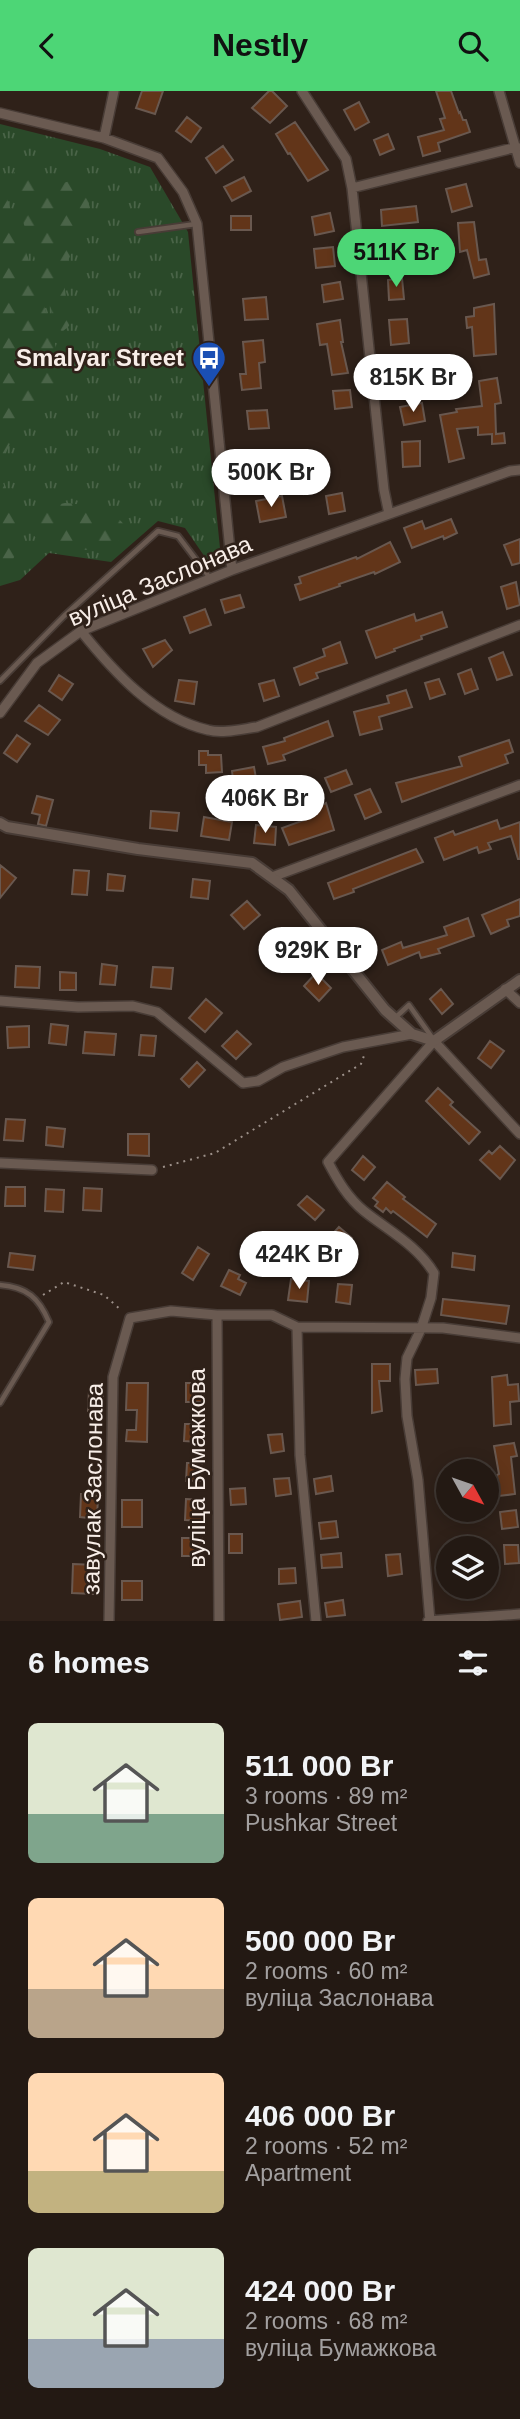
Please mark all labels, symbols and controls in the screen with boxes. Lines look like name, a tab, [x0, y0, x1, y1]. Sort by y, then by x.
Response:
icon: back	[28, 27, 66, 65]
text: Nestly	[212, 27, 308, 63]
icon: search	[454, 27, 492, 65]
pin: 511K Br	[331, 229, 461, 289]
text: 511K Br	[353, 239, 439, 265]
bus stop icon: Smalyar Street	[190, 339, 228, 388]
place label: Smalyar Street	[16, 344, 184, 371]
pin: 815K Br	[348, 355, 478, 414]
text: 815K Br	[370, 364, 456, 390]
pin: 500K Br	[206, 449, 336, 509]
text: 500K Br	[228, 459, 314, 485]
street label: вуліца Заслонава	[64, 529, 256, 631]
pin: 406K Br	[200, 775, 330, 835]
text: 406K Br	[222, 785, 308, 811]
pin: 929K Br	[253, 927, 383, 987]
text: 929K Br	[275, 937, 361, 963]
pin: 424K Br	[234, 1231, 364, 1291]
text: 424K Br	[256, 1241, 342, 1267]
street label: вуліца Бумажкова	[183, 1368, 210, 1568]
street label: завулак Заслонава	[77, 1382, 108, 1595]
north arrow	[436, 1459, 499, 1523]
map controls	[436, 1459, 499, 1599]
button: layers	[436, 1536, 499, 1599]
icon: filters	[454, 1644, 492, 1682]
text: 6 homes	[28, 1646, 150, 1679]
text: 511 000 Br	[245, 1749, 393, 1782]
icon: home	[84, 1751, 168, 1835]
text: 3 rooms · 89 m²	[245, 1783, 407, 1809]
text: Pushkar Street	[245, 1810, 397, 1836]
text: 500 000 Br	[245, 1924, 395, 1957]
icon: home	[84, 1926, 168, 2010]
text: 2 rooms · 60 m²	[245, 1958, 407, 1984]
text: вуліца Заслонава	[245, 1985, 434, 2011]
text: 406 000 Br	[245, 2099, 395, 2132]
icon: home	[84, 2101, 168, 2185]
text: 2 rooms · 52 m²	[245, 2133, 407, 2159]
text: Apartment	[245, 2160, 351, 2186]
text: 424 000 Br	[245, 2274, 395, 2307]
icon: home	[84, 2276, 168, 2360]
text: 2 rooms · 68 m²	[245, 2308, 407, 2334]
text: вуліца Бумажкова	[245, 2335, 436, 2361]

